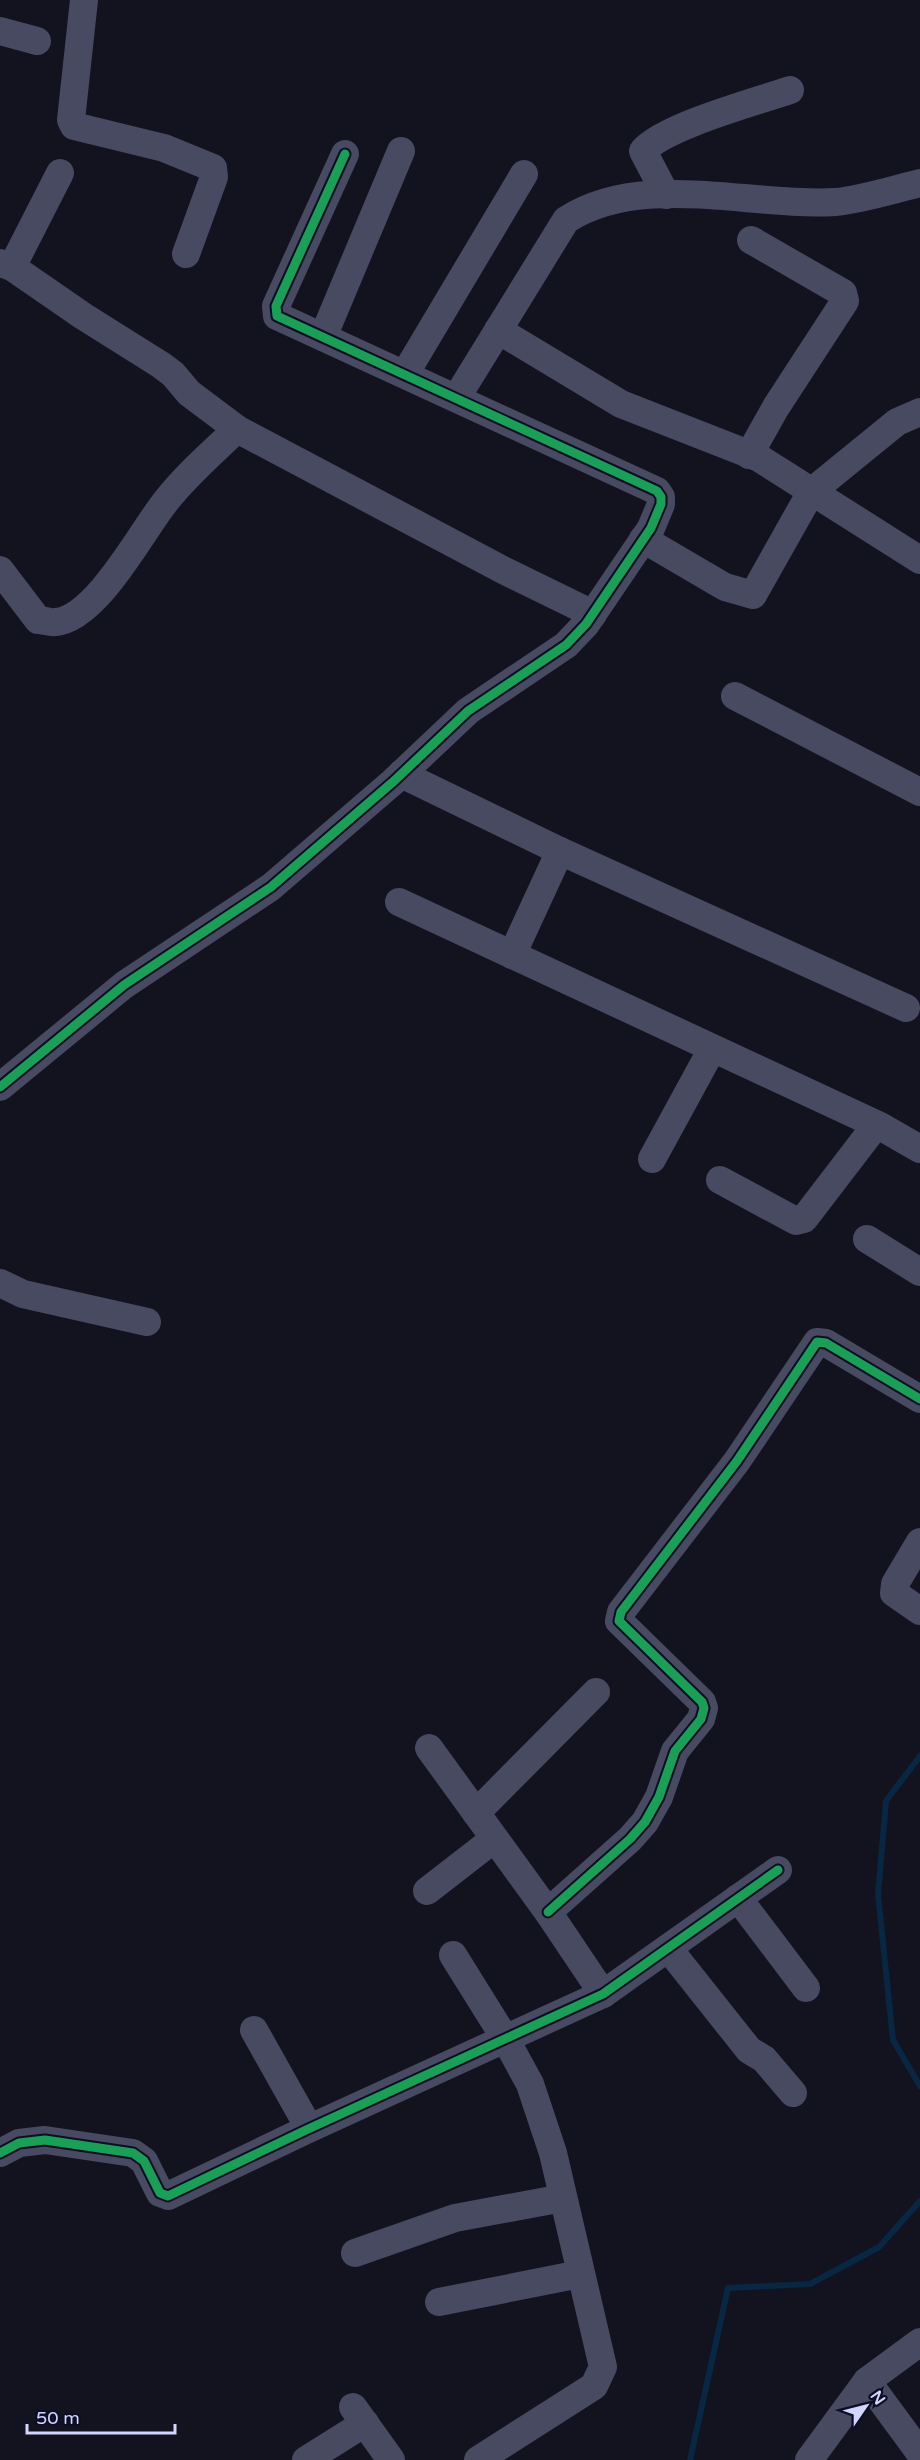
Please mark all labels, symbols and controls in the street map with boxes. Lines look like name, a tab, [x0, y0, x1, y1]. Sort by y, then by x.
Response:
north arrow	[836, 2376, 896, 2436]
text: N	[866, 2387, 889, 2409]
scale bar	[27, 2397, 176, 2435]
text: 50 m	[36, 2407, 80, 2429]

